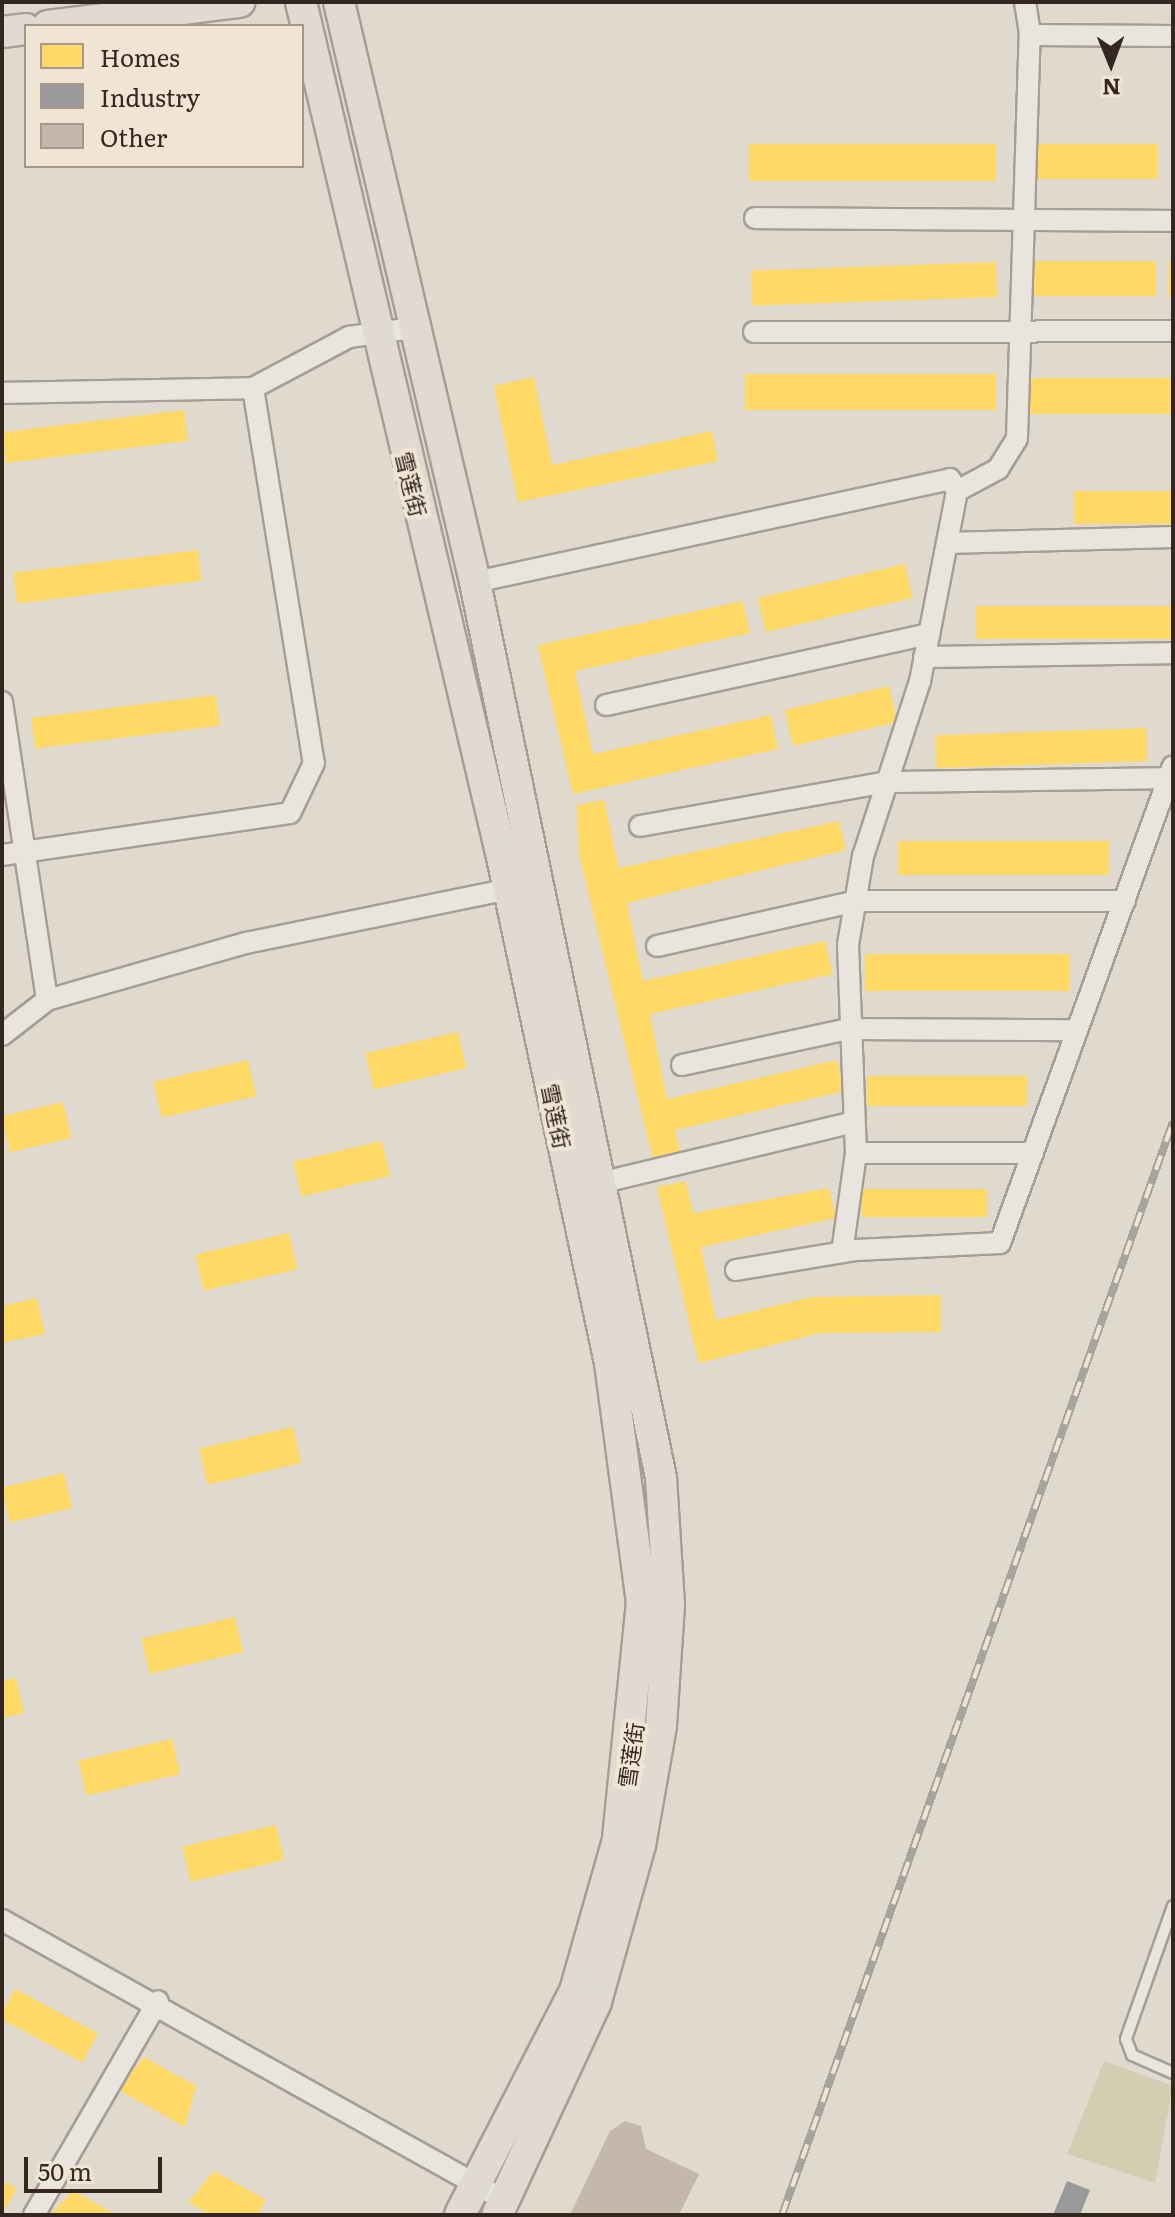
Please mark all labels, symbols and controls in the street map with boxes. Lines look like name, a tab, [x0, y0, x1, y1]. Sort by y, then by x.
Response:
legend	[24, 24, 304, 168]
north arrow	[1071, 24, 1151, 104]
text: Homes	[100, 39, 180, 74]
text: N	[1102, 72, 1121, 105]
text: Industry	[100, 79, 200, 114]
text: Other	[100, 119, 167, 154]
street label: 雪莲街	[391, 449, 433, 519]
street label: 雪莲街	[537, 1081, 577, 1151]
street label: 雪莲街	[612, 1720, 648, 1790]
scale bar	[28, 2141, 166, 2191]
text: 50 m	[38, 2153, 92, 2188]

